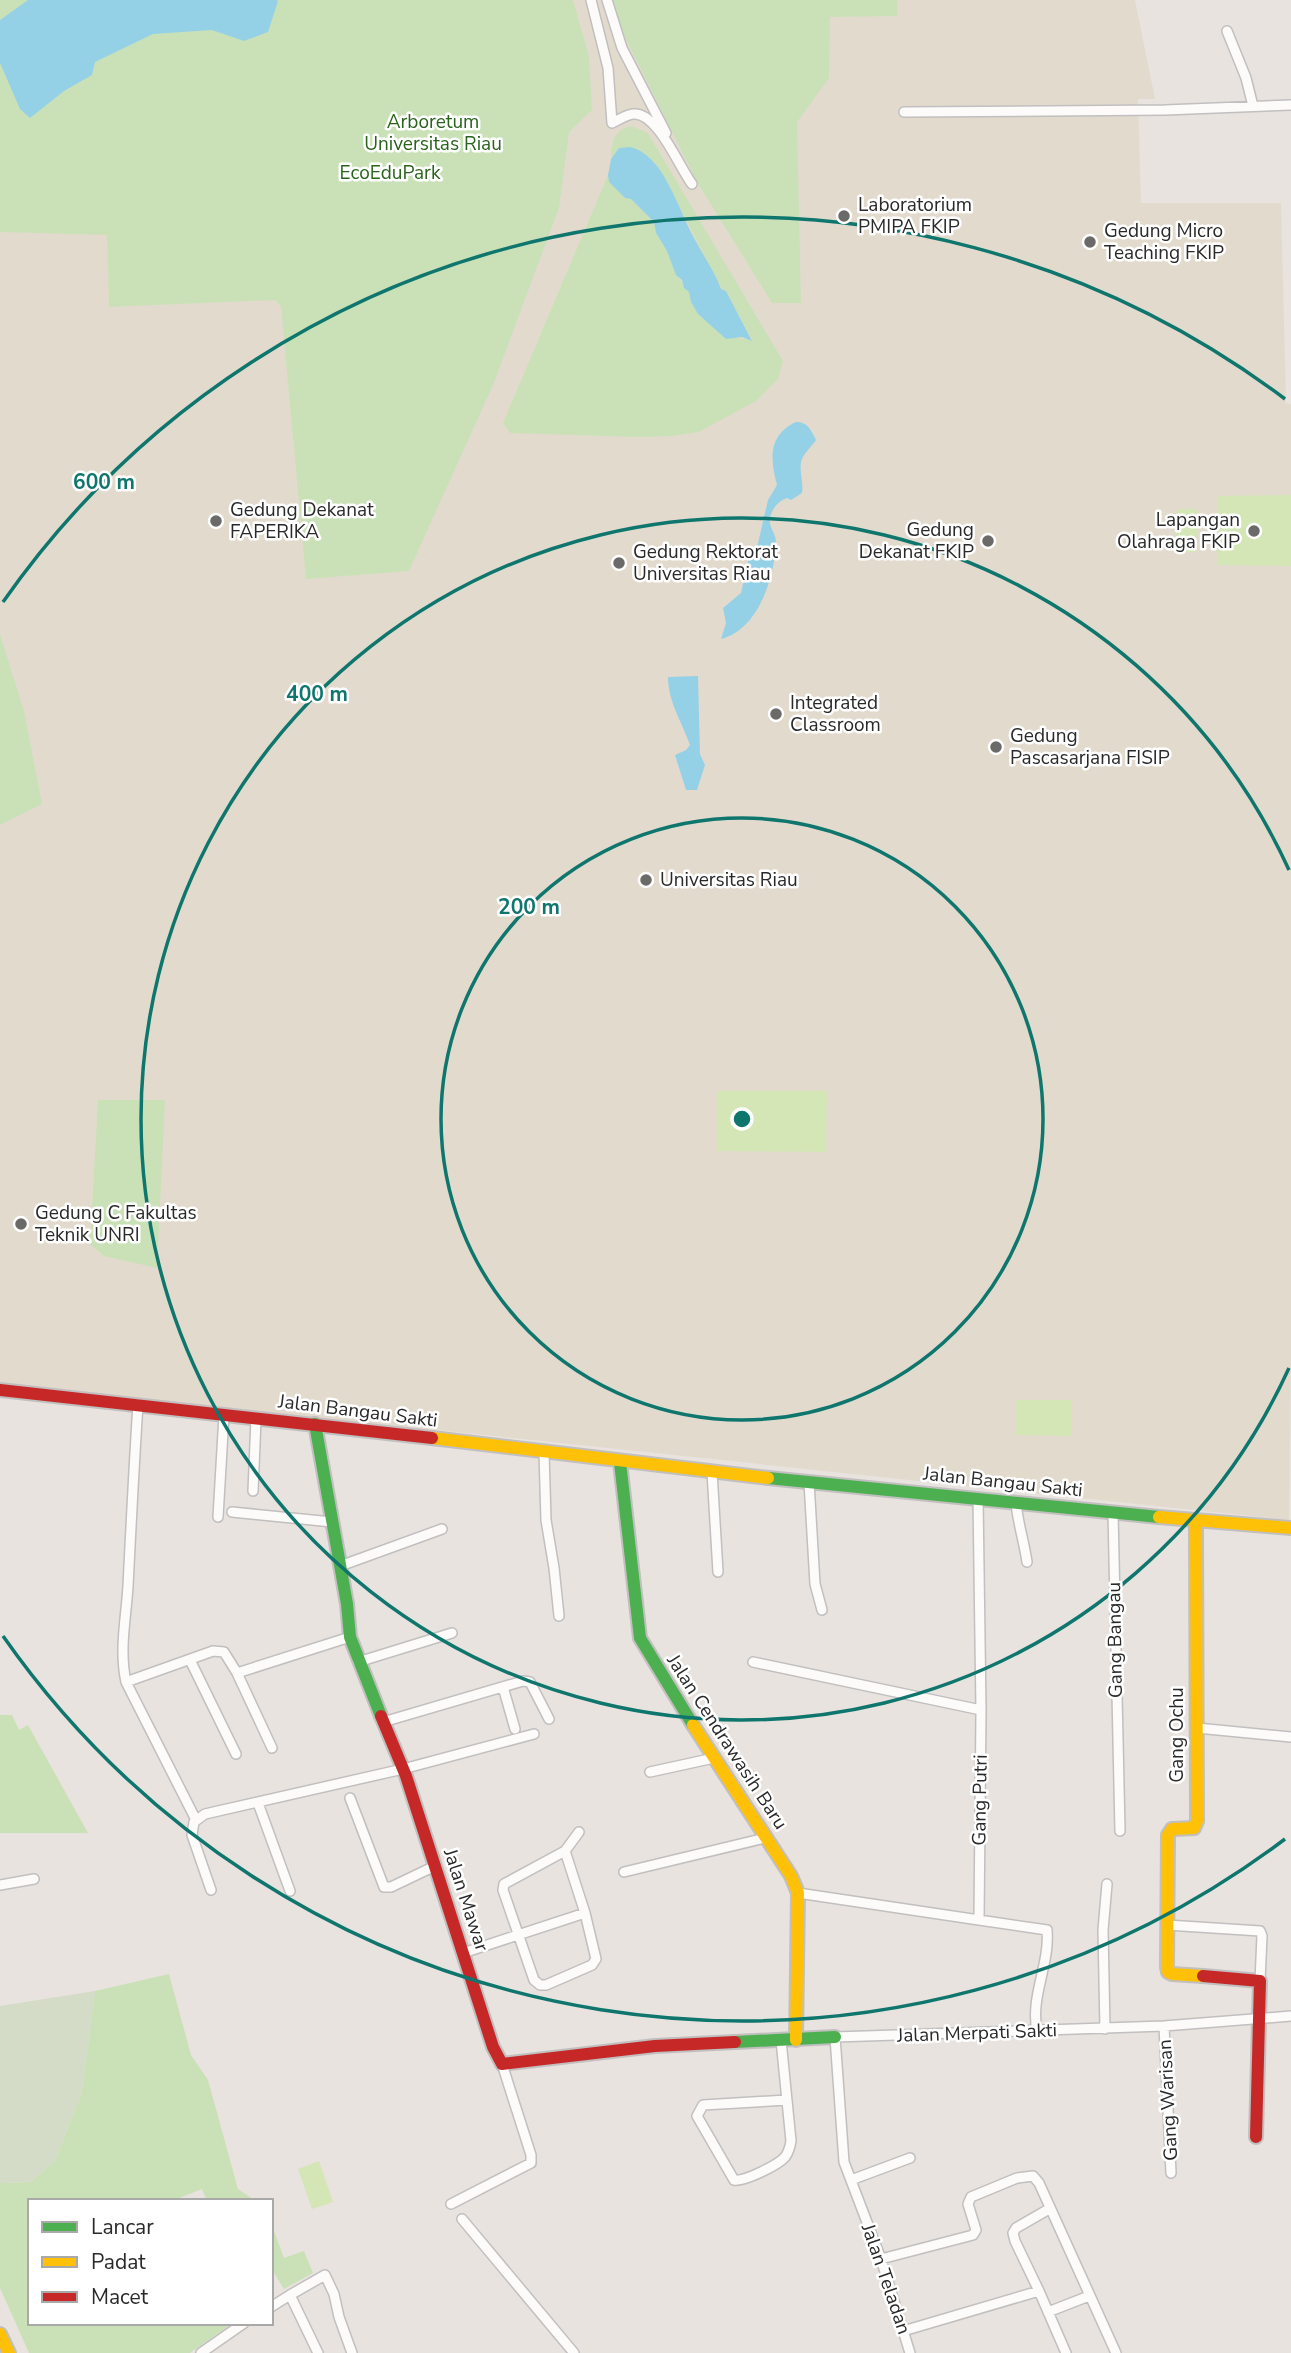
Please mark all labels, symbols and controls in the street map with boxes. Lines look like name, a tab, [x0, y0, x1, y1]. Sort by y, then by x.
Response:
park label: Arboretum Universitas Riau	[364, 109, 502, 157]
park label: EcoEduPark	[340, 160, 441, 186]
place label: Laboratorium PMIPA FKIP	[858, 192, 972, 240]
marker: Laboratorium PMIPA FKIP	[836, 208, 852, 224]
place label: Gedung Micro Teaching FKIP	[1104, 218, 1224, 266]
marker: Gedung Micro Teaching FKIP	[1082, 234, 1098, 250]
text: 600 m	[73, 468, 135, 496]
place label: Gedung Dekanat FAPERIKA	[230, 497, 374, 545]
place label: Lapangan Olahraga FKIP	[1117, 507, 1240, 555]
marker: Gedung Dekanat FAPERIKA	[208, 513, 224, 529]
place label: Gedung Dekanat FKIP	[859, 517, 974, 565]
marker: Lapangan Olahraga FKIP	[1246, 523, 1262, 539]
marker: Gedung Dekanat FKIP	[980, 533, 996, 549]
place label: Gedung Rektorat Universitas Riau	[633, 539, 778, 587]
marker: Gedung Rektorat Universitas Riau	[611, 555, 627, 571]
text: 400 m	[286, 680, 348, 708]
place label: Integrated Classroom	[790, 690, 881, 738]
marker: Integrated Classroom	[768, 706, 784, 722]
place label: Gedung Pascasarjana FISIP	[1010, 723, 1170, 771]
marker: Gedung Pascasarjana FISIP	[988, 739, 1004, 755]
place label: Universitas Riau	[660, 867, 798, 893]
marker: Universitas Riau	[638, 872, 654, 888]
text: 200 m	[498, 893, 560, 921]
centre of rings	[730, 1107, 754, 1131]
place label: Gedung C Fakultas Teknik UNRI	[35, 1200, 197, 1248]
marker: Gedung C Fakultas Teknik UNRI	[13, 1216, 29, 1232]
street label: Jalan Bangau Sakti	[276, 1388, 439, 1434]
street label: Jalan Bangau Sakti	[921, 1461, 1084, 1503]
street label: Gang Bangau	[1101, 1582, 1129, 1698]
street label: Jalan Cendrawasih Baru	[660, 1649, 793, 1835]
street label: Gang Ochu	[1164, 1687, 1190, 1783]
street label: Gang Putri	[966, 1754, 994, 1846]
street label: Jalan Mawar	[437, 1844, 495, 1955]
street label: Jalan Merpati Sakti	[896, 2017, 1057, 2049]
street label: Gang Warisan	[1152, 2039, 1184, 2161]
legend	[28, 2199, 273, 2325]
text: Lancar	[91, 2213, 154, 2241]
street label: Jalan Teladan	[855, 2219, 917, 2338]
text: Padat	[91, 2248, 146, 2276]
text: Macet	[91, 2283, 149, 2311]

